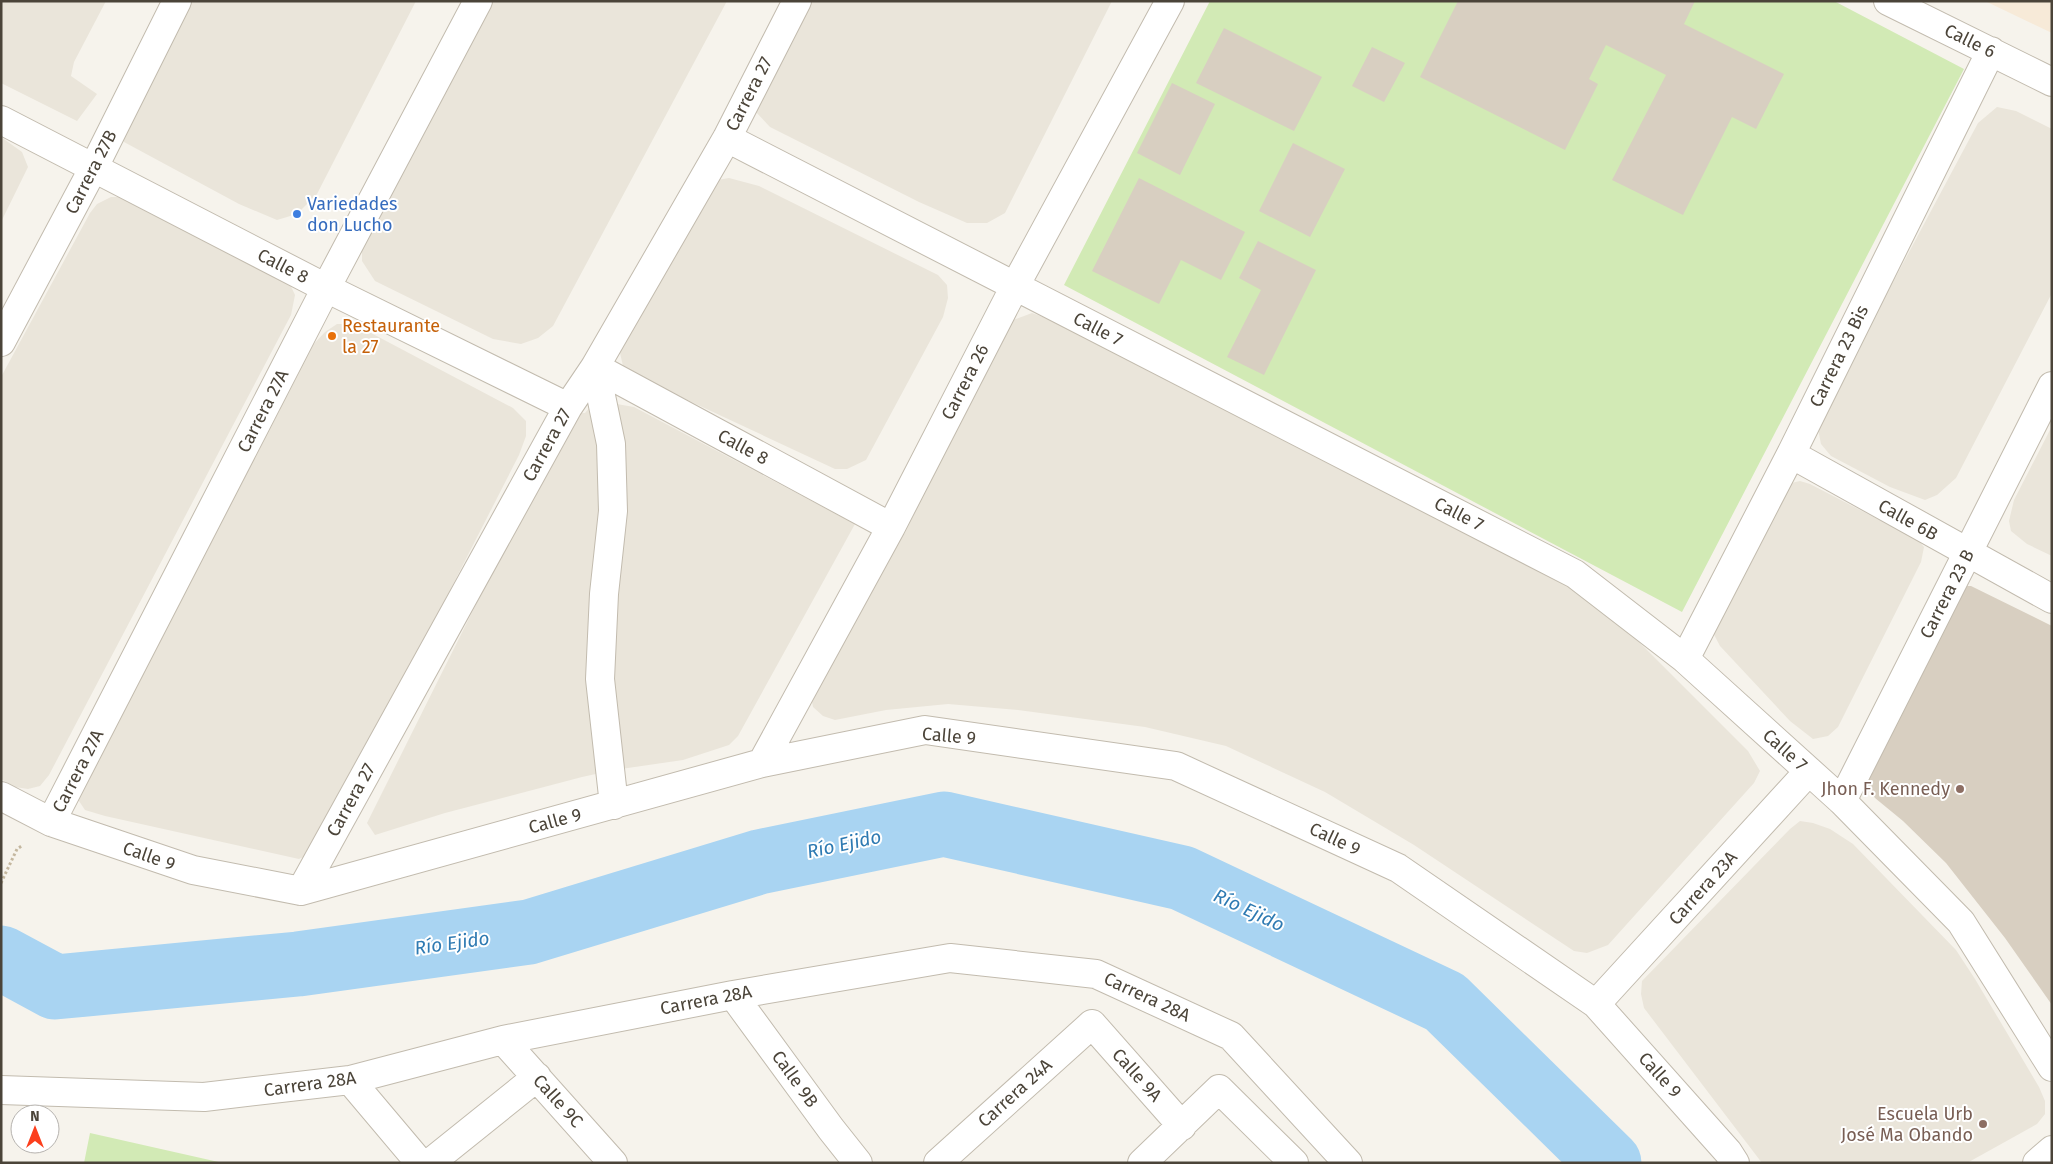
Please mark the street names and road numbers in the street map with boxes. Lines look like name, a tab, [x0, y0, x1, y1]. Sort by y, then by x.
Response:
street label: Calle 6	[1941, 19, 1999, 63]
street label: Carrera 27	[721, 53, 777, 135]
street label: Carrera 27B	[60, 126, 122, 218]
street label: Calle 8	[254, 244, 312, 288]
street label: Carrera 23 Bis	[1805, 301, 1873, 411]
street label: Calle 7	[1070, 307, 1126, 351]
street label: Carrera 26	[937, 340, 993, 424]
street label: Carrera 27A	[233, 365, 294, 456]
street label: Carrera 27	[518, 404, 576, 486]
street label: Calle 8	[714, 425, 772, 470]
street label: Calle 7	[1431, 492, 1487, 536]
street label: Calle 6B	[1874, 495, 1942, 545]
street label: Carrera 23 B	[1915, 546, 1979, 642]
street label: Calle 9	[921, 723, 977, 749]
street label: Calle 7	[1758, 724, 1812, 776]
street label: Carrera 27A	[48, 725, 109, 816]
street label: Carrera 27	[322, 759, 380, 841]
street label: Calle 9	[526, 803, 584, 839]
street label: Calle 9	[1306, 818, 1364, 860]
street label: Calle 9	[120, 837, 178, 875]
street label: Carrera 23A	[1664, 846, 1742, 929]
street label: Carrera 28A	[1100, 967, 1194, 1027]
street label: Carrera 28A	[658, 980, 754, 1020]
street label: Calle 9A	[1107, 1044, 1167, 1107]
street label: Calle 9B	[767, 1046, 823, 1112]
street label: Calle 9	[1634, 1048, 1686, 1102]
street label: Carrera 24A	[973, 1054, 1057, 1132]
street label: Carrera 28A	[262, 1067, 358, 1101]
street label: Calle 9C	[528, 1070, 588, 1132]

